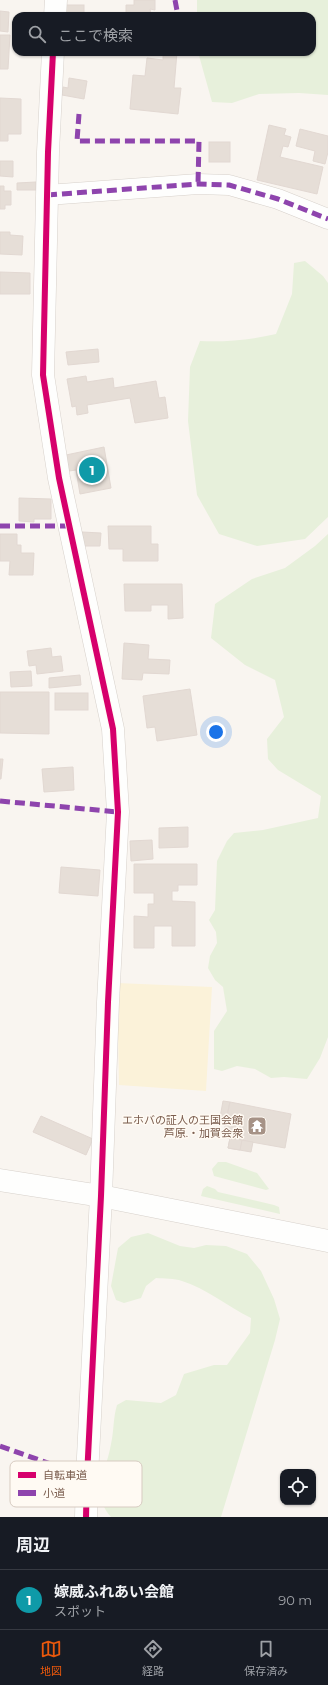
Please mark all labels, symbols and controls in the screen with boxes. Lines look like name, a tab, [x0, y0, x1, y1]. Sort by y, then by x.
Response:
search box	[12, 12, 316, 56]
icon: search	[26, 23, 48, 45]
text: ここで検索	[58, 26, 133, 45]
pin: 1	[79, 455, 105, 485]
your location	[206, 722, 226, 742]
place label: エホバの証人の王国会館 芦原.・加賀会衆	[122, 1113, 243, 1140]
temple icon: エホバの証人の王国会館 芦原.・加賀会衆	[246, 1115, 268, 1137]
legend	[10, 1461, 142, 1507]
text: 自転車道	[43, 1468, 87, 1482]
map controls	[280, 1469, 316, 1505]
button: locate	[280, 1469, 316, 1505]
text: 小道	[43, 1486, 65, 1500]
text: 周辺	[16, 1535, 50, 1555]
text: 嫁威ふれあい会館	[54, 1582, 174, 1601]
text: 1	[26, 1592, 32, 1608]
text: 90 m	[278, 1592, 312, 1608]
text: スポット	[54, 1603, 106, 1619]
tab: 地図	[40, 1638, 62, 1678]
tab: 経路	[142, 1638, 164, 1678]
tab: 保存済み	[244, 1638, 288, 1678]

